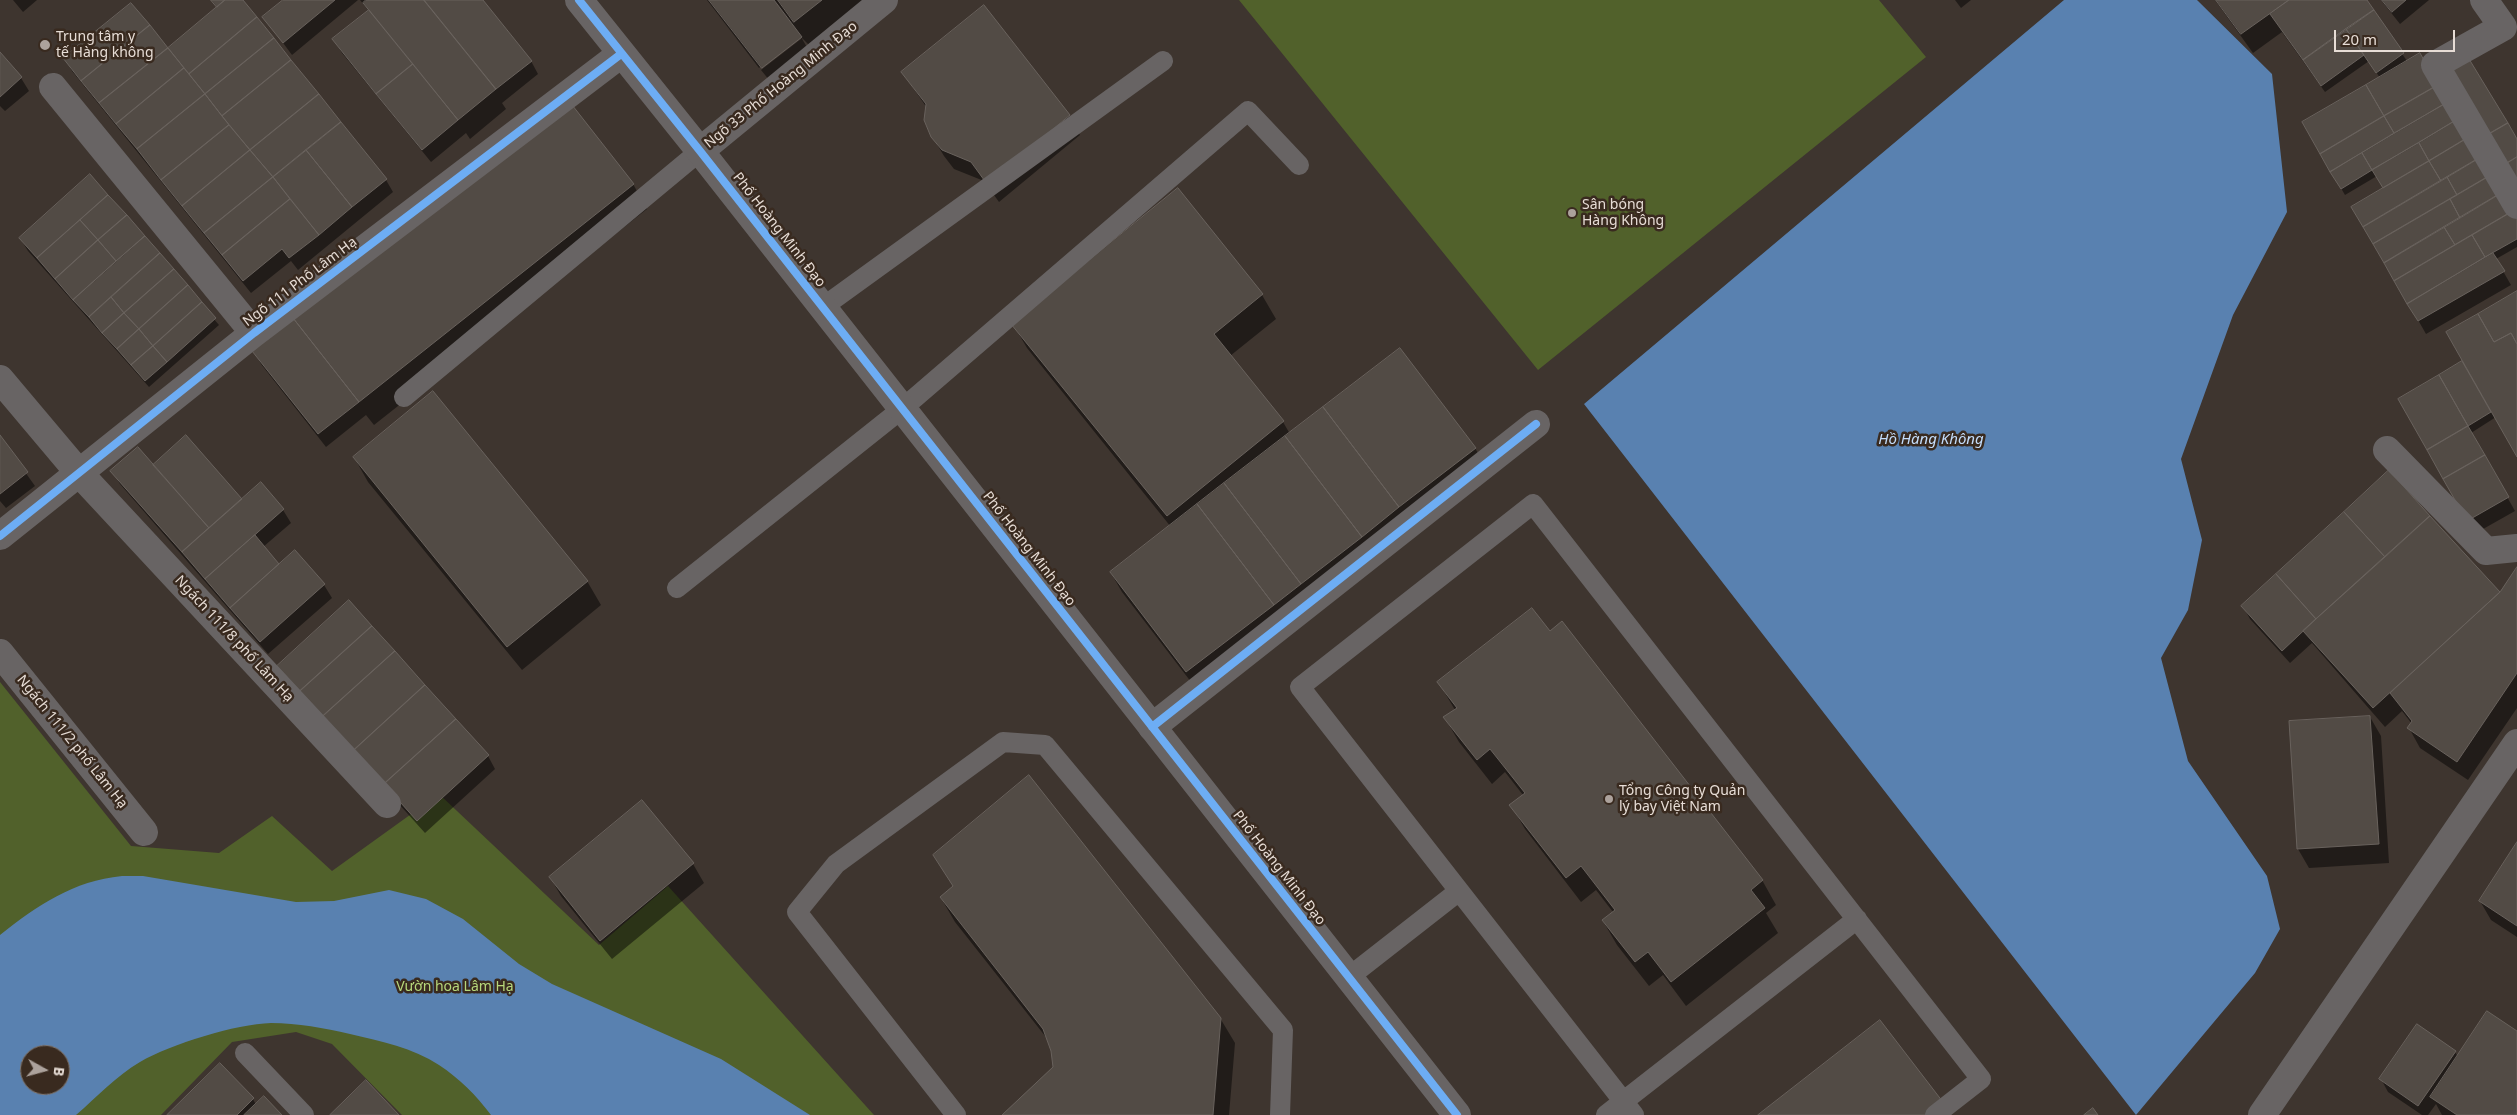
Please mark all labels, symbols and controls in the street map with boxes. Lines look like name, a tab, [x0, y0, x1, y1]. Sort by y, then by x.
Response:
street label: Ngõ 33 Phố Hoàng Minh Đạo	[701, 18, 861, 152]
scale bar	[2337, 20, 2458, 52]
place label: Trung tâm y tế Hàng không	[56, 29, 154, 62]
text: 20 m	[2342, 29, 2377, 49]
marker: Trung tâm y tế Hàng không	[38, 38, 52, 52]
street label: Phố Hoàng Minh Đạo	[729, 169, 829, 291]
place label: Sân bóng Hàng Không	[1582, 197, 1664, 230]
marker: Sân bóng Hàng Không	[1566, 207, 1578, 219]
street label: Ngõ 111 Phố Lâm Hạ	[240, 234, 360, 330]
water label: Hồ Hàng Không	[1878, 431, 1984, 449]
street label: Phố Hoàng Minh Đạo	[979, 488, 1079, 610]
street label: Ngách 111/8 phố Lâm Hạ	[171, 572, 297, 706]
street label: Ngách 111/2 phố Lâm Hạ	[13, 672, 131, 812]
place label: Tổng Công ty Quản lý bay Việt Nam	[1619, 783, 1745, 816]
marker: Tổng Công ty Quản lý bay Việt Nam	[1603, 793, 1615, 805]
street label: Phố Hoàng Minh Đạo	[1229, 807, 1329, 929]
park label: Vườn hoa Lâm Hạ	[396, 979, 514, 995]
north arrow	[20, 1045, 70, 1095]
text: B	[49, 1066, 69, 1078]

